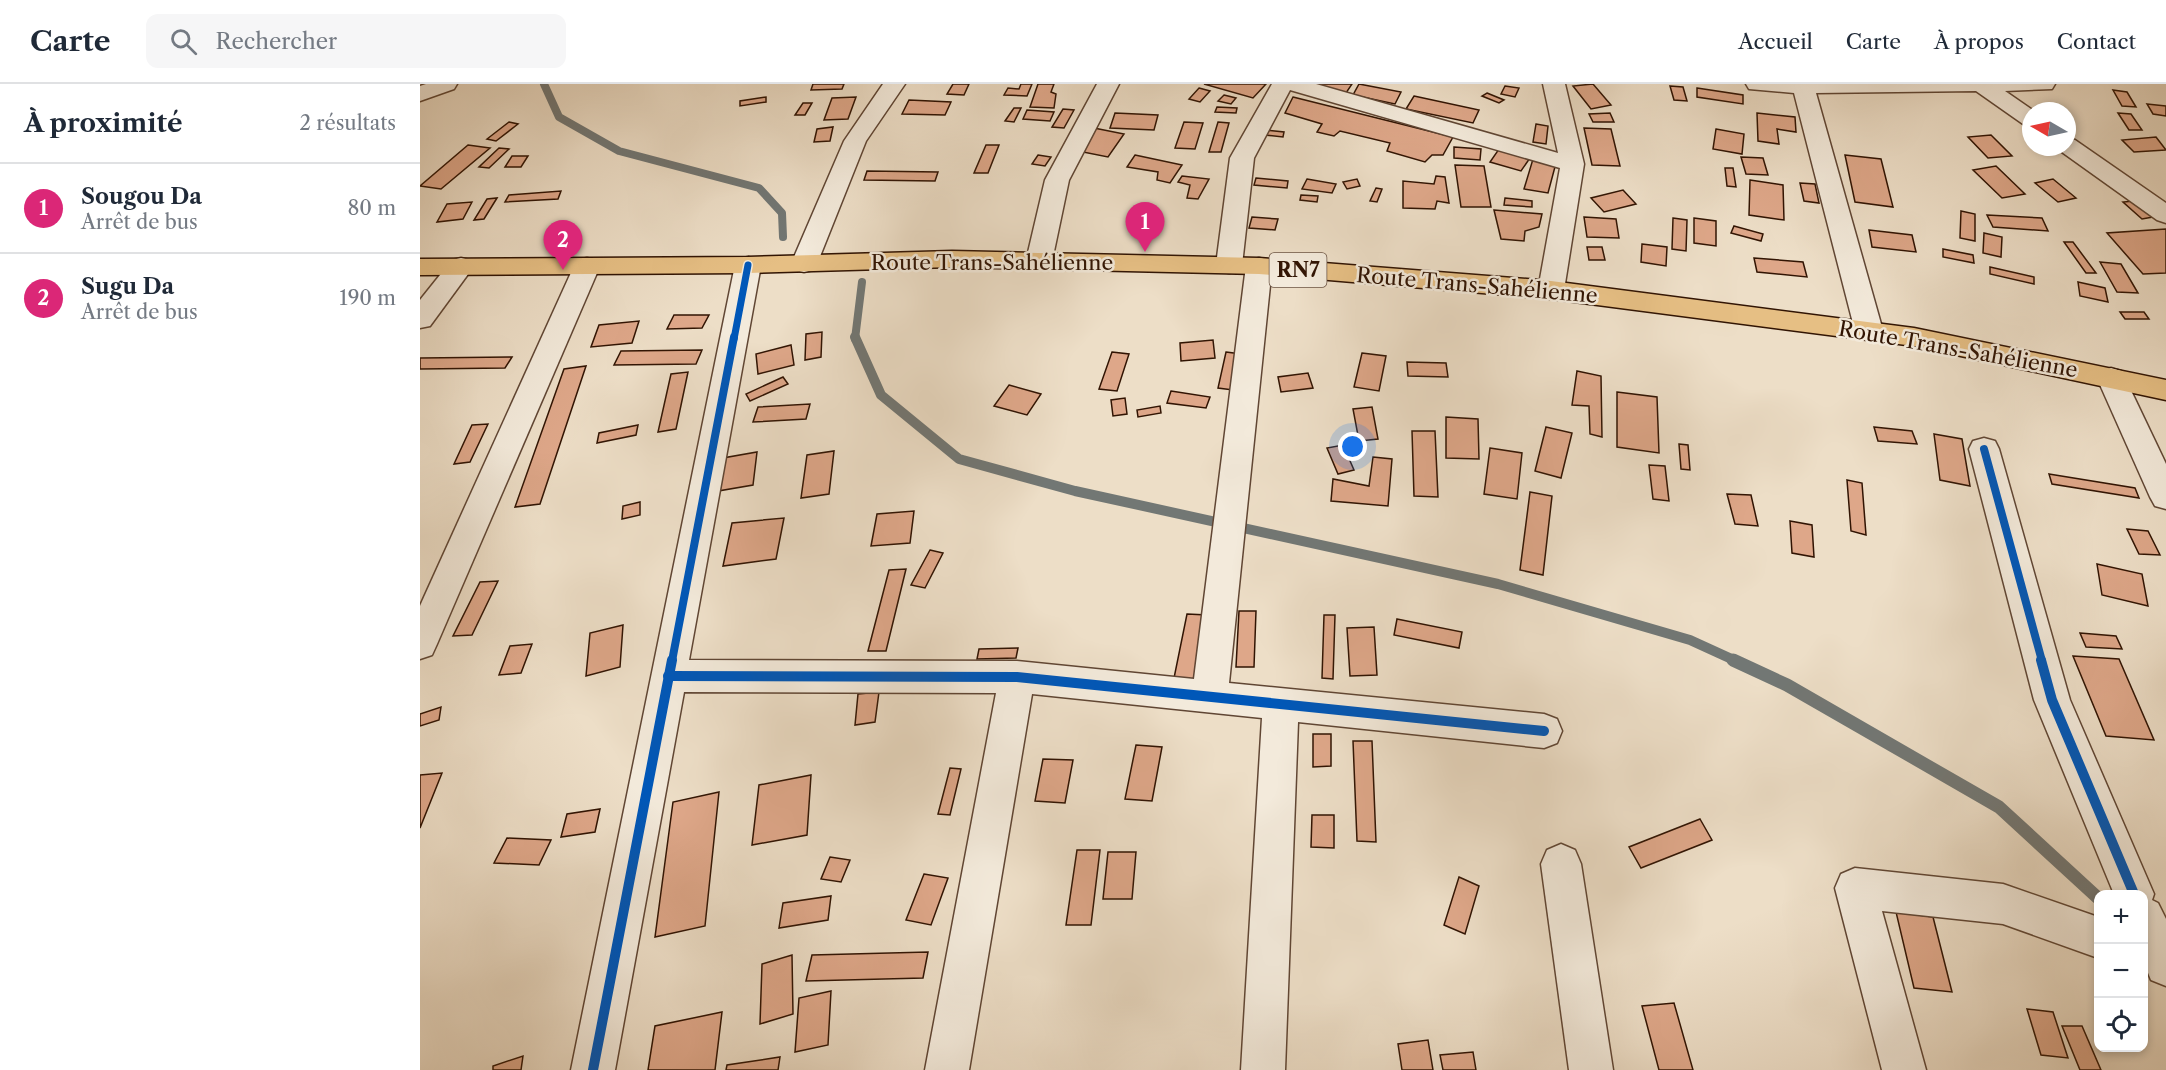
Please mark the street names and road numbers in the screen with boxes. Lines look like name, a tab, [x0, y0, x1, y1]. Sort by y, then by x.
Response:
street label: Route Trans-Sahélienne	[871, 250, 1113, 275]
road number: RN7	[1270, 253, 1326, 287]
street label: Route Trans-Sahélienne	[1355, 262, 1599, 308]
street label: Route Trans-Sahélienne	[1837, 316, 2079, 382]

